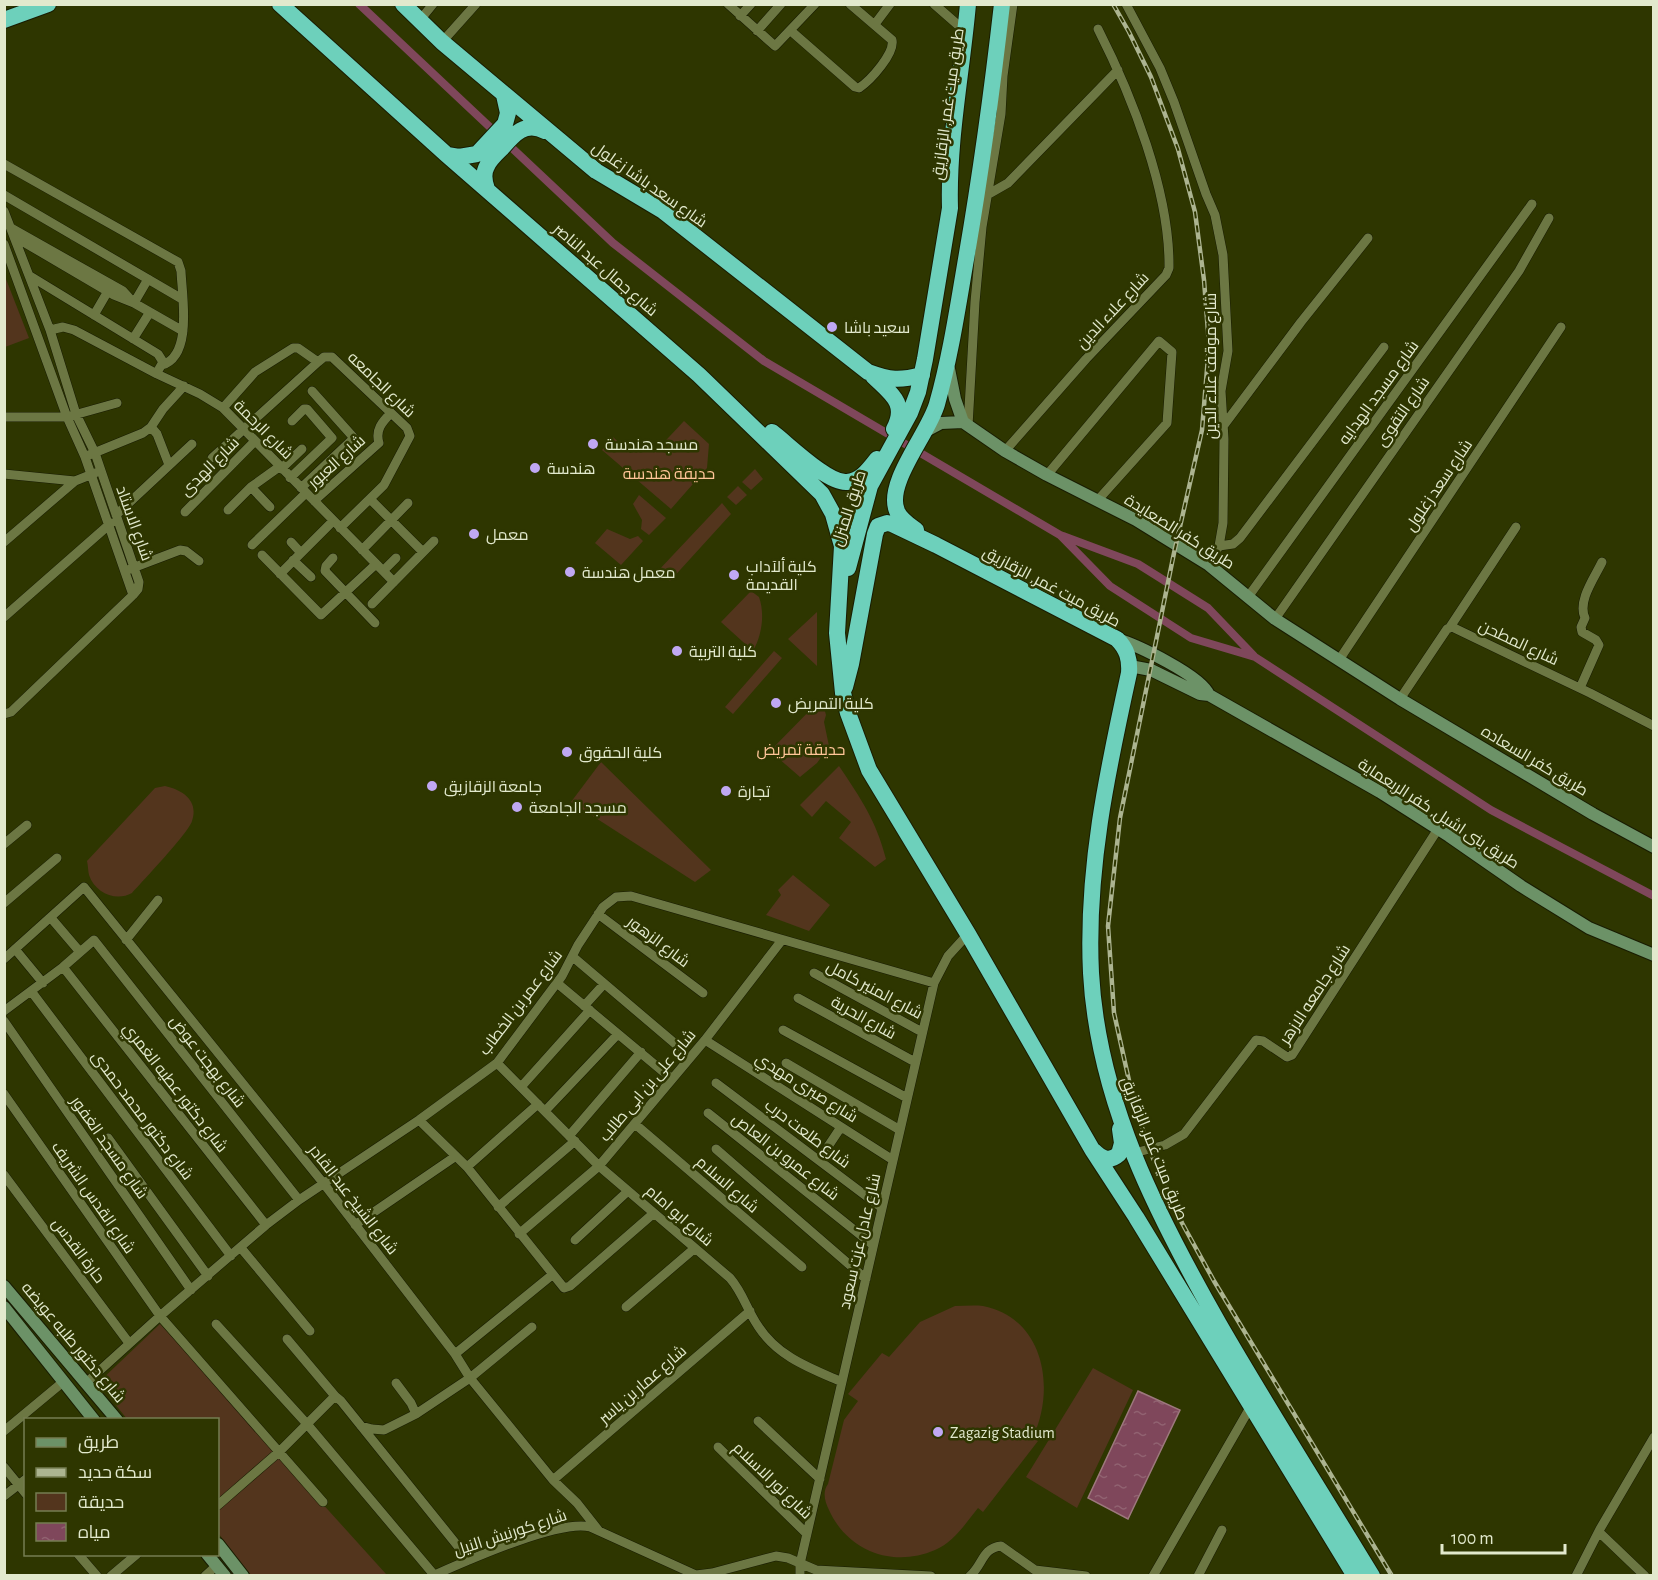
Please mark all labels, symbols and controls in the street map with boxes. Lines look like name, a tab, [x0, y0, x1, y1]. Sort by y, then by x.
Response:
street label: طريق ميت غمر, الزقازيق	[929, 27, 969, 181]
street label: شارع سعد باشا زغلول	[587, 138, 710, 233]
street label: شارع جمال عبد الناصر	[547, 219, 661, 321]
street label: شارع علاء الدين	[1073, 269, 1154, 354]
street label: شارع موقف علاء الدين	[1202, 293, 1222, 439]
place label: سعيد باشا	[844, 319, 910, 337]
marker: سعيد باشا	[825, 320, 839, 334]
street label: شارع مسجد الهدايه	[1335, 337, 1424, 449]
street label: شارع الجامعه	[343, 348, 419, 423]
street label: شارع التقوى	[1372, 373, 1435, 451]
street label: شارع الرحمة	[229, 396, 297, 464]
street label: شارع العبور	[304, 431, 370, 494]
street label: شارع الهدى	[177, 434, 244, 501]
street label: شارع سعد زغلول	[1402, 436, 1478, 536]
marker: مسجد هندسة	[586, 437, 600, 451]
place label: مسجد هندسة	[605, 437, 698, 454]
marker: هندسة	[528, 461, 542, 475]
place label: هندسة	[547, 461, 595, 477]
park label: حديقة هندسة	[623, 466, 715, 483]
street label: طريق المنزل	[829, 468, 871, 549]
street label: شارع الاستاد	[110, 483, 156, 564]
street label: طريق كفر الصعايدة	[1121, 492, 1237, 574]
marker: معمل	[467, 527, 481, 541]
place label: معمل	[486, 527, 528, 545]
street label: طريق ميت غمر, الزقازيق	[979, 544, 1123, 632]
place label: كلية ألآداب القديمة	[746, 557, 817, 594]
marker: معمل هندسة	[563, 565, 577, 579]
place label: معمل هندسة	[582, 565, 676, 583]
marker: كلية ألآداب القديمة	[727, 568, 741, 582]
street label: شارع المطحن	[1475, 617, 1561, 671]
marker: كلية التربية	[670, 644, 684, 658]
place label: كلية التربية	[689, 644, 757, 661]
marker: كلية التمريض	[769, 696, 783, 710]
place label: كلية التمريض	[788, 696, 874, 714]
street label: طريق كفر السعاده	[1477, 723, 1591, 801]
park label: حديقة تمريض	[757, 742, 845, 760]
marker: كلية الحقوق	[560, 745, 574, 759]
place label: كلية الحقوق	[579, 745, 662, 763]
street label: طريق بنى اشبل, كفر الربعماية	[1354, 755, 1522, 873]
marker: جامعة الزقازيق	[425, 779, 439, 793]
place label: جامعة الزقازيق	[444, 779, 542, 797]
marker: تجارة	[719, 784, 733, 798]
place label: تجارة	[738, 784, 771, 801]
marker: مسجد الجامعة	[510, 800, 524, 814]
place label: مسجد الجامعة	[529, 800, 627, 817]
street label: شارع الزهور	[622, 912, 693, 973]
street label: شارع جامعه الازهر	[1275, 941, 1356, 1050]
street label: شارع عمر بن الخطاب	[475, 946, 568, 1060]
street label: شارع المنير كامل	[822, 957, 926, 1025]
street label: شارع الحرية	[827, 993, 899, 1045]
street label: شارع بهجت عوض	[164, 1012, 249, 1112]
street label: شارع دكتور عطيه الغمري	[116, 1019, 231, 1158]
street label: شارع على بن ابى طالب	[596, 1026, 701, 1146]
street label: شارع دكتور محمد حمدى	[86, 1048, 197, 1185]
street label: شارع صبرى مهدي	[750, 1049, 861, 1130]
street label: طريق ميت غمر, الزقازيق	[1116, 1074, 1190, 1223]
street label: شارع مسجد الغفور	[65, 1092, 151, 1203]
street label: شارع طلعت حرب	[760, 1096, 854, 1173]
street label: شارع عمرو بن العاص	[727, 1109, 842, 1206]
street label: شارع القدس الشريف	[46, 1138, 139, 1258]
street label: شارع الشيخ عبد القادر	[303, 1140, 402, 1259]
street label: شارع السلام	[691, 1153, 762, 1218]
street label: شارع عادل عزت سعود	[836, 1172, 886, 1311]
street label: شارع ابو امام	[641, 1182, 717, 1251]
street label: حارة القدس	[47, 1215, 108, 1287]
street label: شارع دكتور طلبه عويضه	[16, 1279, 129, 1408]
street label: شارع عمار بن ياسر	[594, 1342, 692, 1430]
legend	[24, 1418, 219, 1556]
marker: Zagazig Stadium	[931, 1425, 945, 1439]
place label: Zagazig Stadium	[950, 1425, 1055, 1441]
text: طريق	[78, 1434, 119, 1454]
street label: شارع نور الاسلام	[728, 1439, 815, 1524]
text: سكة حديد	[78, 1464, 152, 1482]
text: حديقة	[78, 1494, 124, 1512]
street label: شارع كورنيش النيل	[451, 1506, 570, 1562]
scale bar	[1442, 1517, 1565, 1555]
text: مياه	[78, 1524, 111, 1542]
text: 100 m	[1451, 1530, 1494, 1548]

